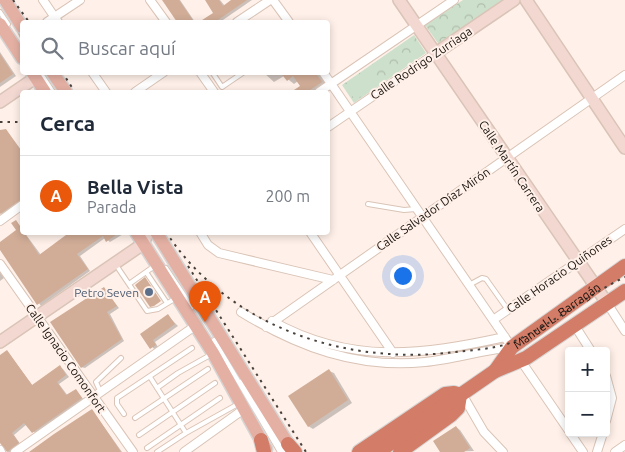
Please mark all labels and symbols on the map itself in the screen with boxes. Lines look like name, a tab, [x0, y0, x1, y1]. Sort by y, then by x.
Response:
street label: Calle Rodrigo Zurriaga	[368, 24, 474, 102]
street label: Calle Martín Carrera	[477, 118, 547, 214]
street label: Calle Salvador Díaz Mirón	[374, 165, 492, 253]
street label: Calle Horacio Quiñones	[504, 233, 614, 315]
your location	[390, 263, 416, 289]
street label: Manuel L. Barragán	[510, 280, 602, 351]
pin: A	[189, 281, 221, 322]
place label: Petro Seven	[74, 286, 139, 299]
marker: Petro Seven	[143, 286, 155, 298]
street label: Calle Ignacio Comonfort	[23, 301, 109, 415]

